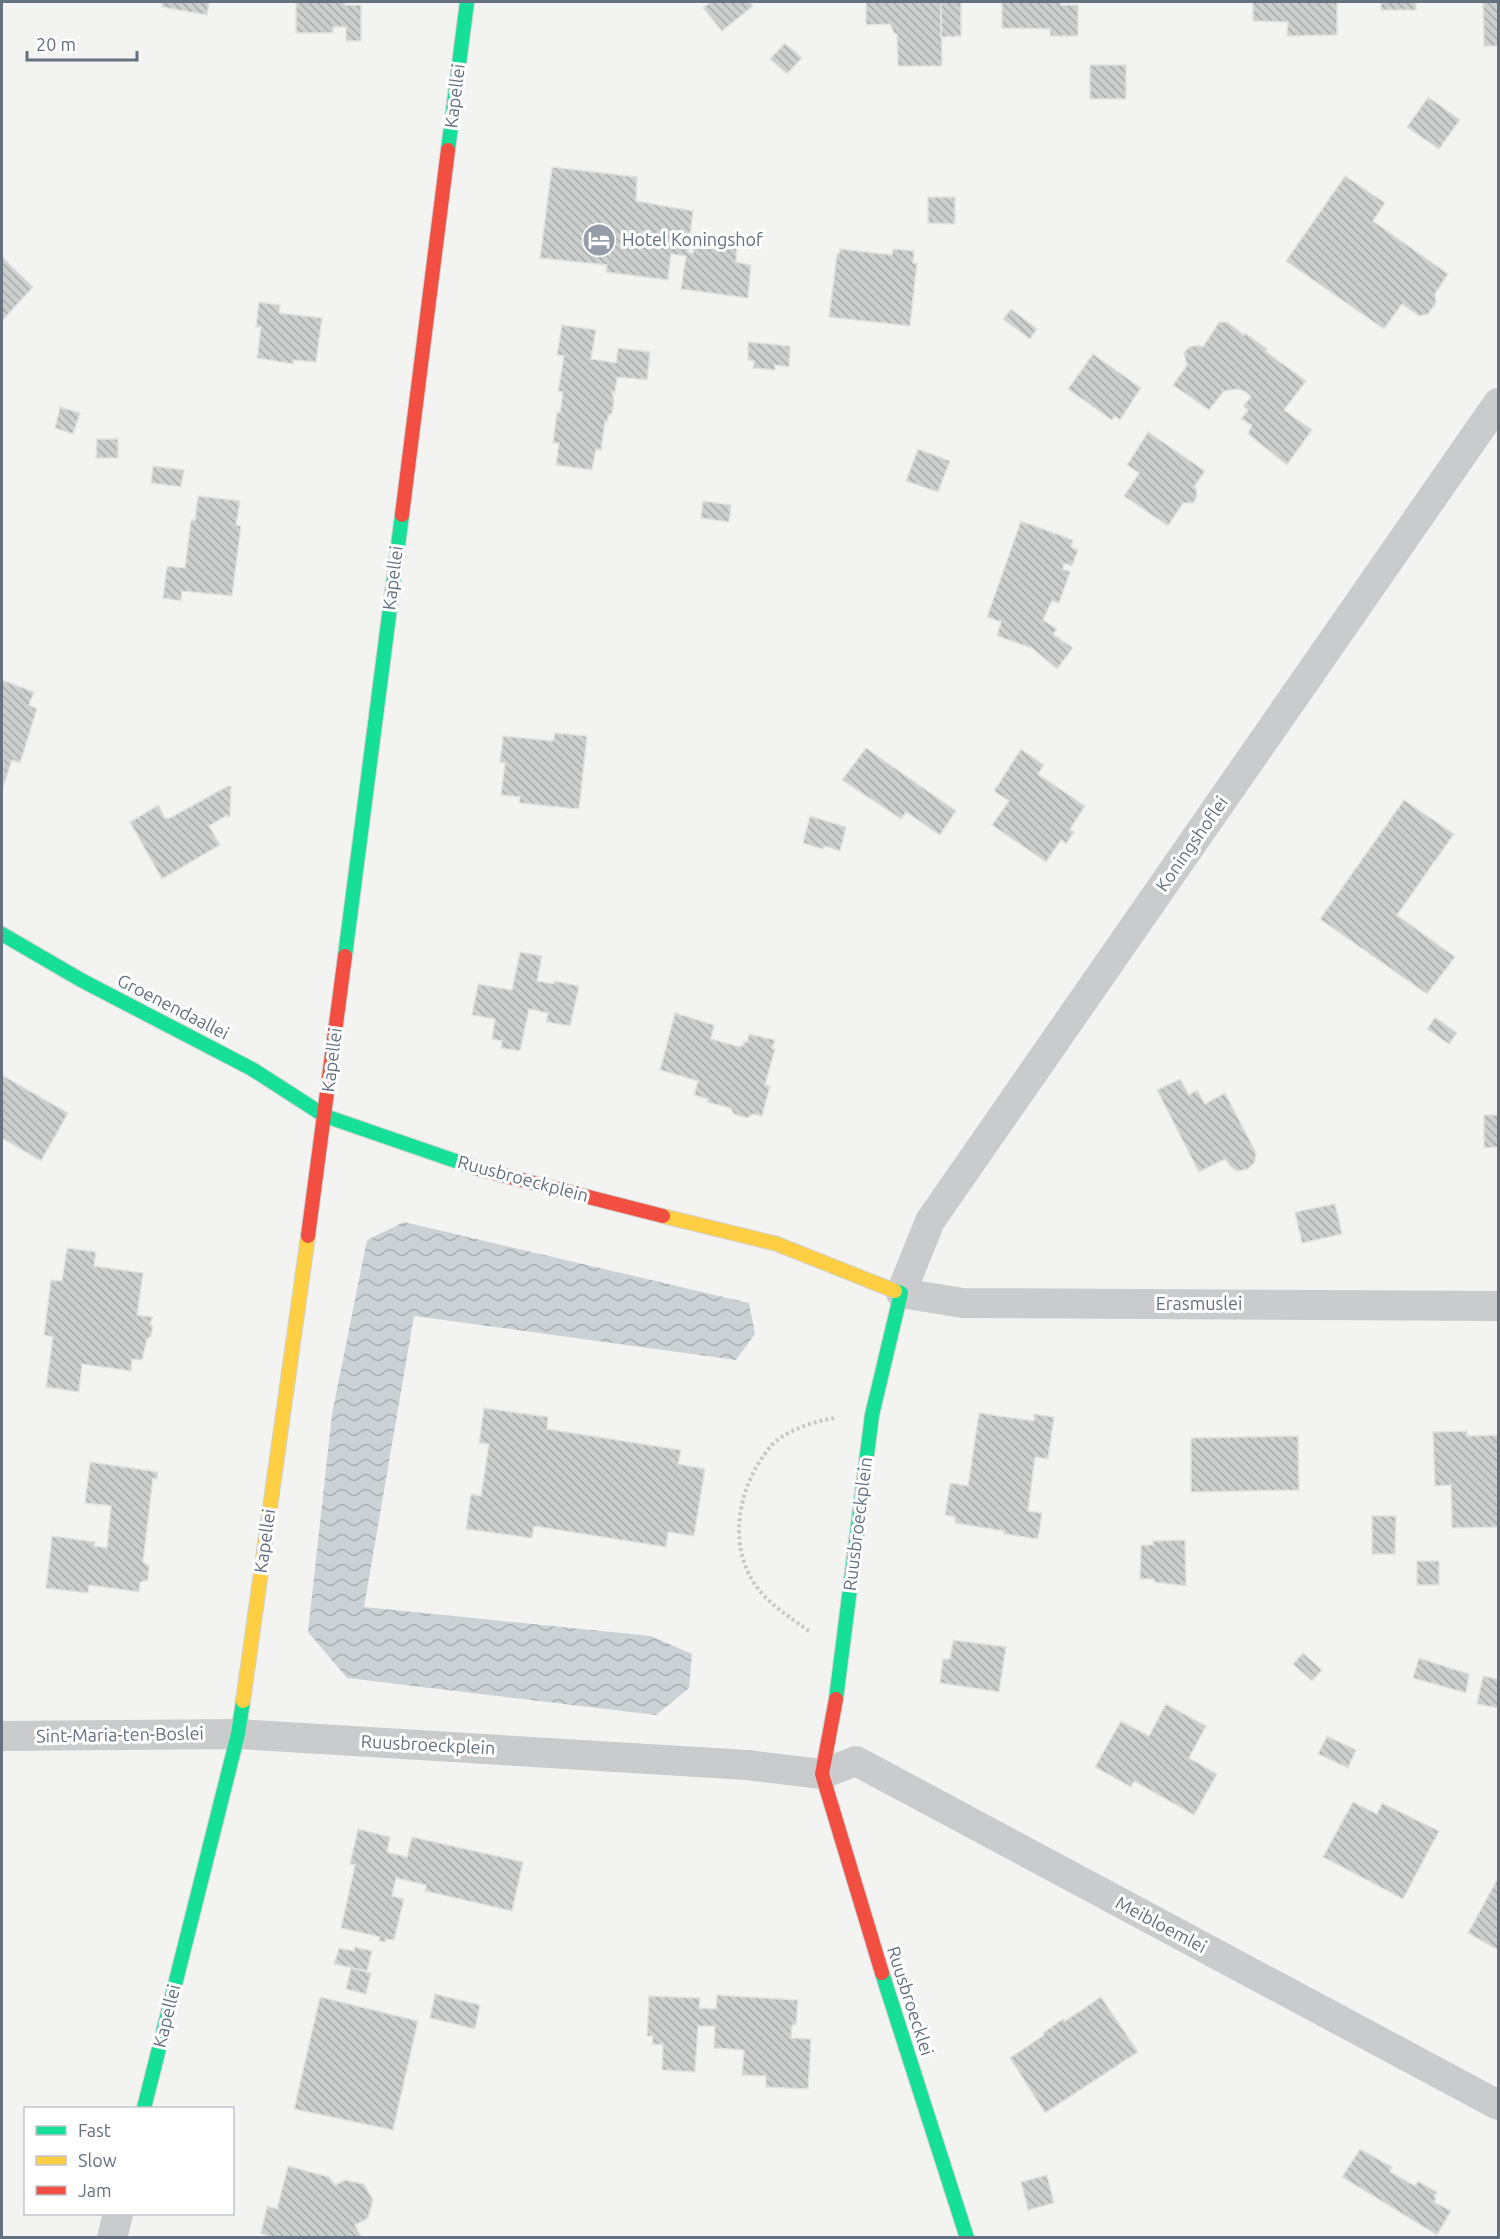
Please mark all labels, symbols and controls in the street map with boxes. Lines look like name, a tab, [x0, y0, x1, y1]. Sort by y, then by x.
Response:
scale bar	[27, 24, 136, 62]
text: 20 m	[36, 34, 76, 54]
street label: Kapellei	[440, 63, 468, 129]
hotel icon: Hotel Koningshof	[581, 222, 617, 258]
place label: Hotel Koningshof	[622, 229, 763, 249]
street label: Kapellei	[378, 545, 406, 611]
street label: Koningshoflei	[1151, 792, 1231, 895]
street label: Groenendaallei	[114, 969, 233, 1043]
street label: Kapellei	[317, 1027, 345, 1093]
street label: Ruusbroeckplein	[456, 1151, 591, 1205]
street label: Erasmuslei	[1156, 1293, 1242, 1313]
street label: Ruusbroeckplein	[839, 1456, 875, 1592]
street label: Kapellei	[250, 1508, 278, 1574]
street label: Sint-Maria-ten-Boslei	[36, 1723, 204, 1745]
street label: Ruusbroeckplein	[360, 1730, 496, 1758]
street label: Meibloemlei	[1113, 1892, 1210, 1956]
street label: Ruusbroecklei	[884, 1943, 938, 2058]
street label: Kapellei	[149, 1982, 184, 2049]
legend	[24, 2107, 234, 2215]
text: Fast	[78, 2120, 111, 2140]
text: Slow	[78, 2150, 117, 2170]
text: Jam	[78, 2180, 112, 2200]

